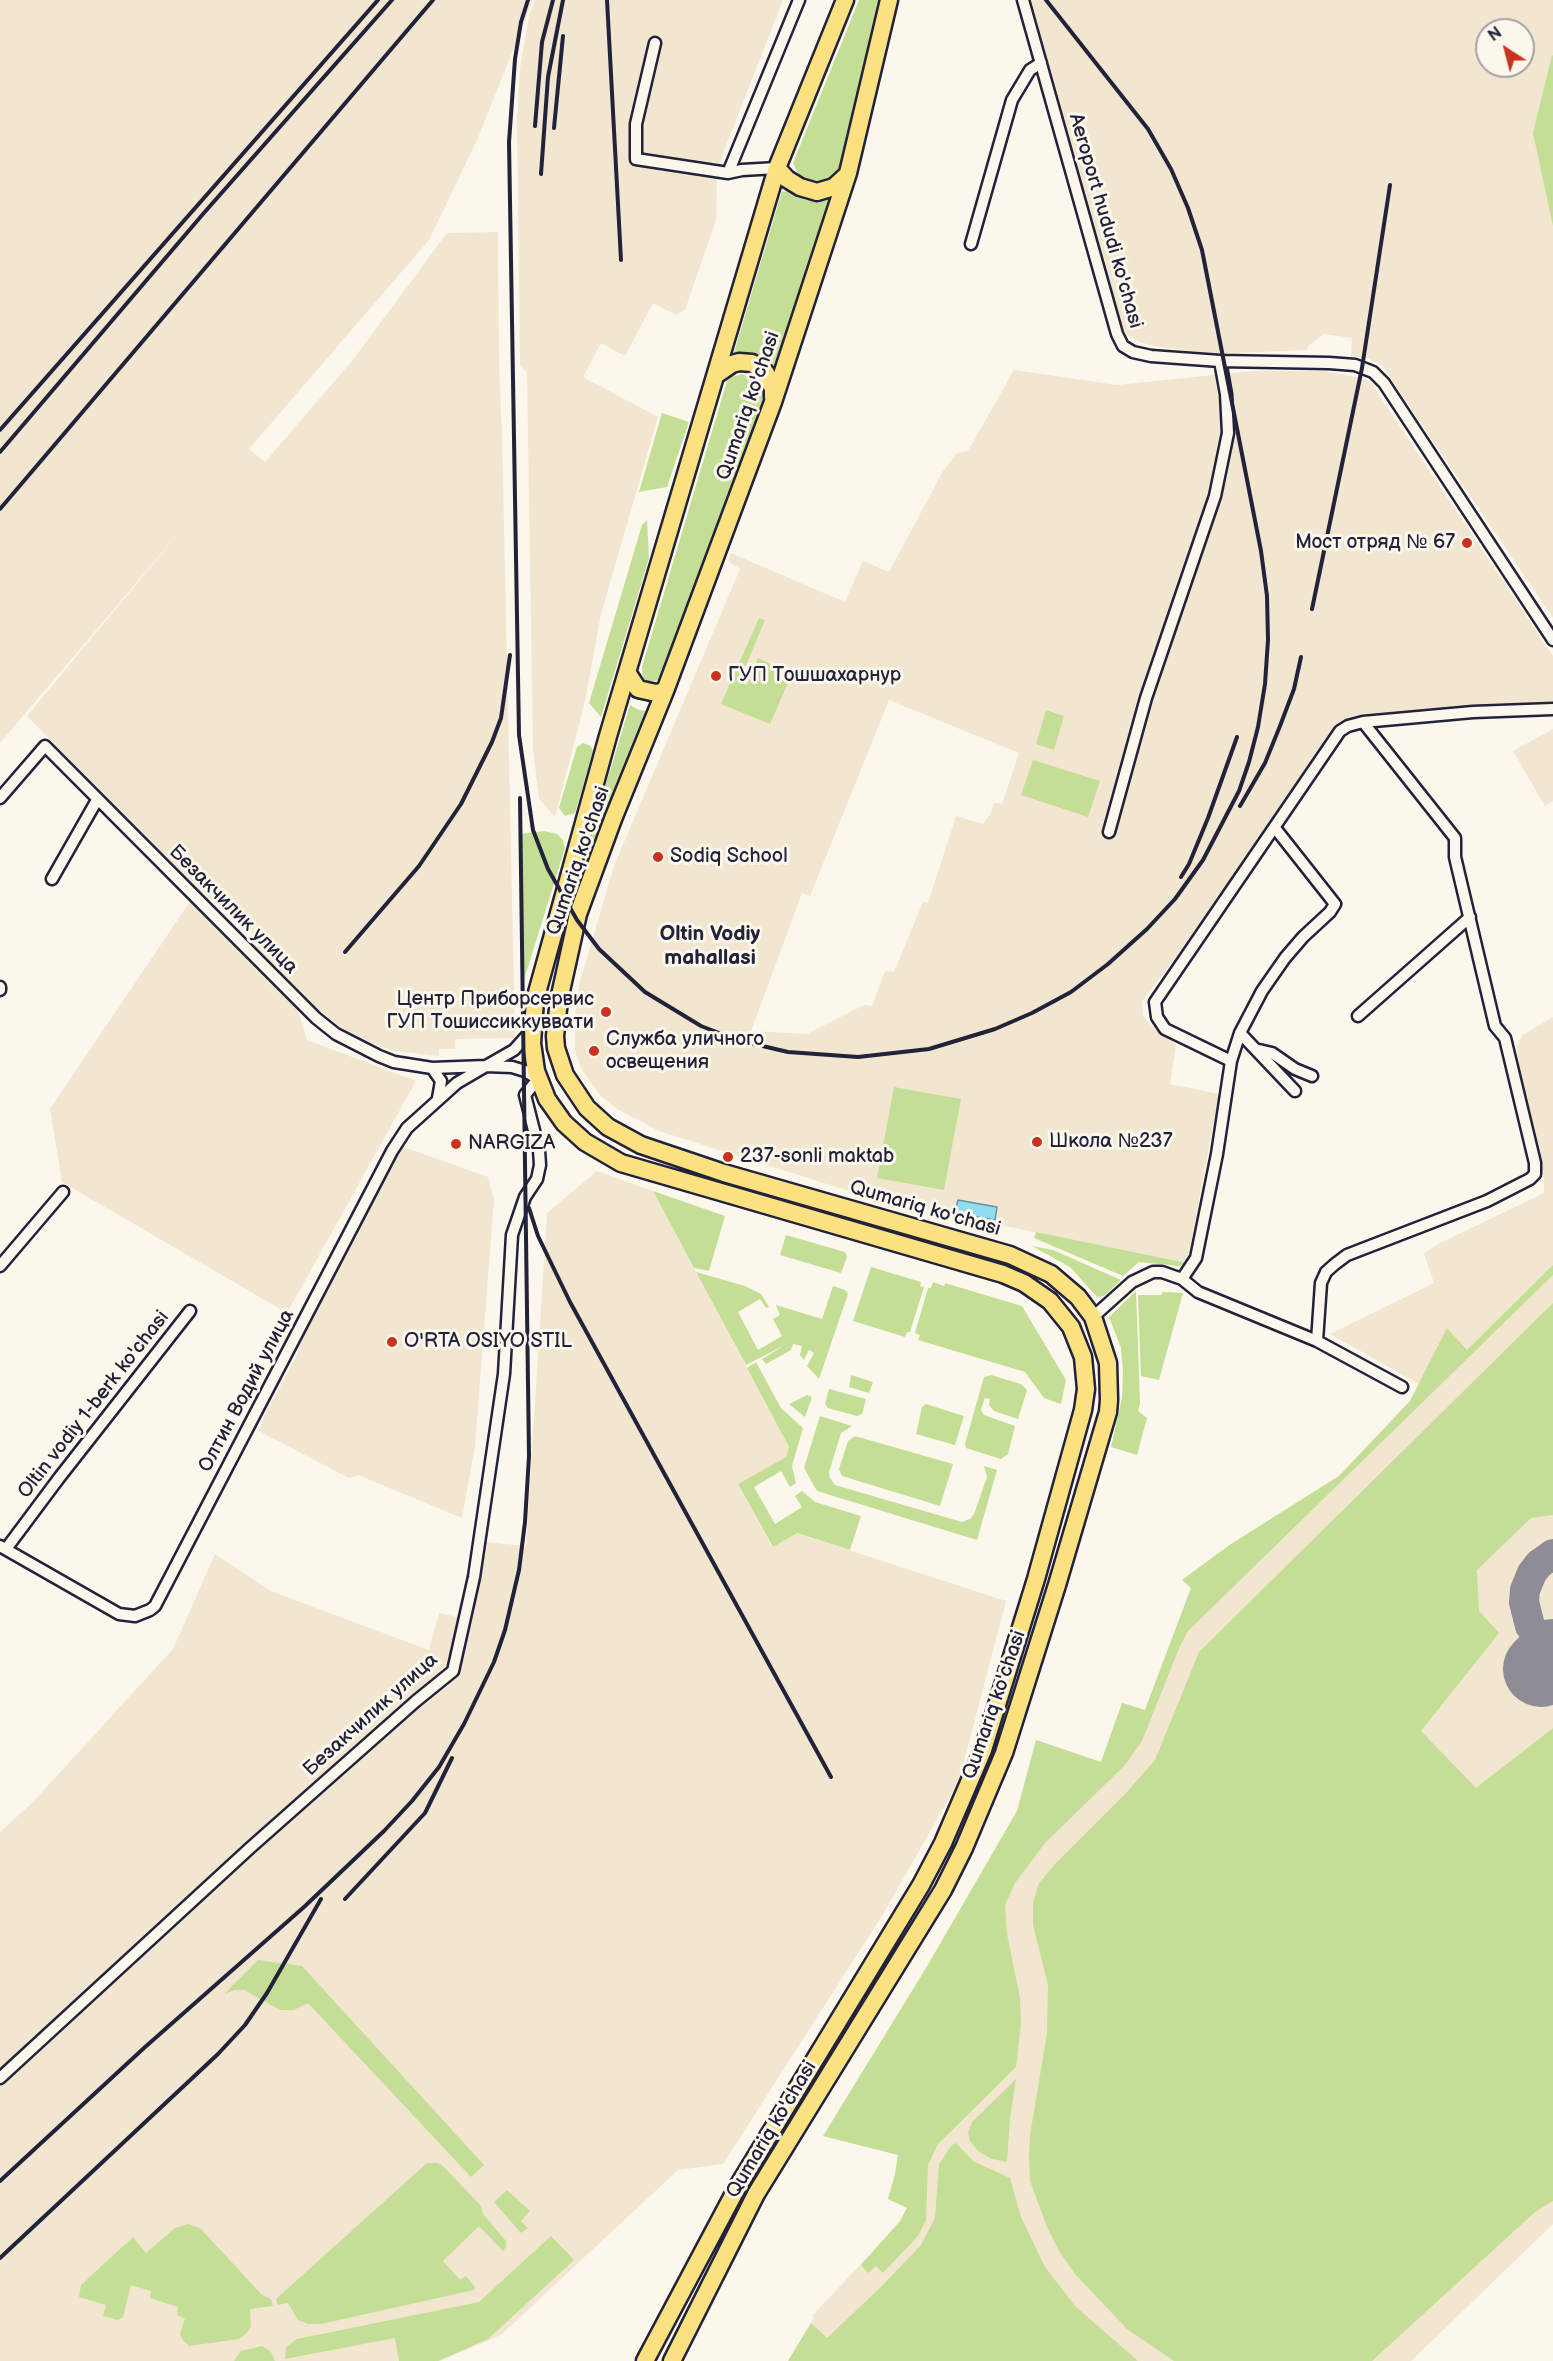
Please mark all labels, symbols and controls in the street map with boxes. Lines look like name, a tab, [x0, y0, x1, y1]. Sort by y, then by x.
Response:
north arrow	[1475, 18, 1535, 78]
text: N	[1485, 23, 1506, 46]
street label: Aeroport hududi ko'chasi	[1063, 111, 1147, 331]
street label: Qumariq ko'chasi	[712, 328, 786, 484]
place label: Мост отряд № 67	[1295, 531, 1455, 555]
marker: Мост отряд № 67	[1460, 536, 1474, 550]
place label: ГУП Тошшахарнур	[728, 664, 901, 688]
marker: ГУП Тошшахарнур	[709, 669, 723, 683]
street label: Qumariq ko'chasi	[542, 783, 616, 939]
street label: Безакчилик улица	[164, 841, 302, 979]
place label: Sodiq School	[670, 845, 788, 869]
marker: Sodiq School	[651, 850, 665, 864]
district label: Oltin Vodiy mahallasi	[660, 922, 760, 972]
place label: Центр Приборсервис ГУП Тошиссиккуввати	[386, 988, 594, 1035]
marker: Центр Приборсервис ГУП Тошиссиккуввати	[599, 1005, 613, 1019]
place label: Служба уличного освещения	[606, 1028, 764, 1075]
marker: Служба уличного освещения	[587, 1044, 601, 1058]
place label: Школа №237	[1049, 1130, 1172, 1154]
place label: NARGIZA	[468, 1132, 555, 1156]
marker: Школа №237	[1030, 1135, 1044, 1149]
marker: NARGIZA	[449, 1137, 463, 1151]
place label: 237-sonli maktab	[740, 1145, 894, 1169]
marker: 237-sonli maktab	[721, 1150, 735, 1164]
street label: Qumariq ko'chasi	[847, 1176, 1003, 1242]
street label: Олтин Водий улица	[194, 1305, 300, 1477]
street label: Oltin vodiy 1-berk ko'chasi	[13, 1306, 175, 1504]
place label: O'RTA OSIYO STIL	[404, 1330, 572, 1354]
marker: O'RTA OSIYO STIL	[385, 1335, 399, 1349]
street label: Qumariq ko'chasi	[958, 1627, 1032, 1783]
street label: Безакчилик улица	[299, 1648, 443, 1782]
street label: Qumariq ko'chasi	[722, 2057, 822, 2203]

